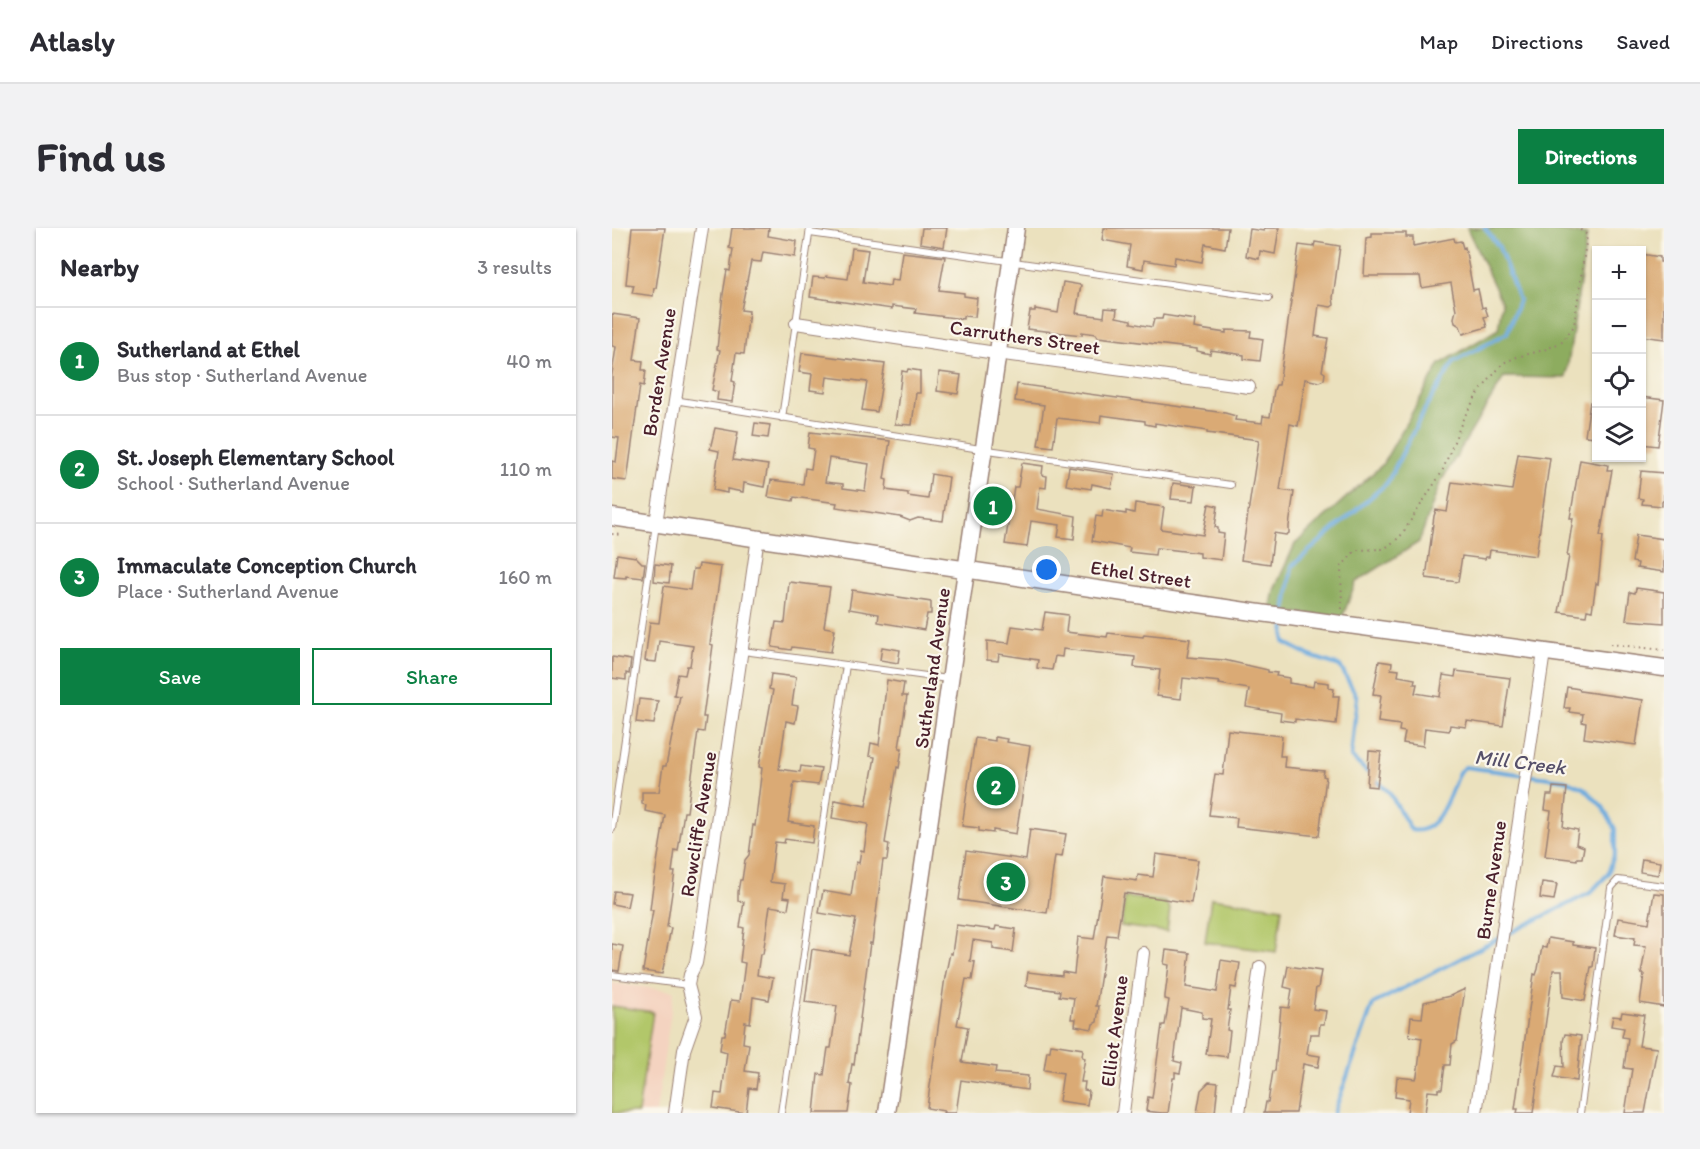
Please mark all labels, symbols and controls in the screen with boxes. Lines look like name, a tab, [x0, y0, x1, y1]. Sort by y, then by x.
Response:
text: Atlasly	[30, 24, 115, 58]
text: Map	[1420, 29, 1458, 54]
text: Directions	[1491, 29, 1583, 54]
text: Saved	[1616, 29, 1670, 54]
button: Directions	[1518, 129, 1664, 184]
text: Find us	[36, 131, 166, 182]
map controls	[1592, 246, 1646, 462]
button: +	[1592, 246, 1646, 300]
text: Nearby	[60, 251, 139, 283]
text: 3 results	[477, 255, 552, 279]
button: −	[1592, 300, 1646, 354]
street label: Borden Avenue	[637, 306, 681, 438]
street label: Carruthers Street	[948, 315, 1102, 359]
text: Sutherland at Ethel	[117, 336, 300, 363]
text: 1	[75, 349, 84, 373]
text: 40 m	[506, 349, 552, 373]
button: locate	[1592, 354, 1646, 408]
text: Bus stop · Sutherland Avenue	[117, 363, 367, 387]
button: layers	[1592, 408, 1646, 462]
text: St. Joseph Elementary School	[117, 444, 394, 471]
text: 2	[74, 457, 85, 481]
text: 110 m	[500, 457, 552, 481]
text: School · Sutherland Avenue	[117, 471, 350, 495]
pin: 1	[974, 484, 1012, 528]
text: Immaculate Conception Church	[117, 552, 416, 579]
your location	[1032, 555, 1061, 584]
street label: Ethel Street	[1089, 555, 1193, 593]
text: 3	[74, 565, 85, 589]
text: 160 m	[499, 565, 552, 589]
text: Place · Sutherland Avenue	[117, 579, 339, 603]
street label: Sutherland Avenue	[909, 586, 955, 750]
button: Save	[60, 648, 300, 705]
button: Share	[312, 648, 552, 705]
water label: Mill Creek	[1473, 744, 1568, 780]
street label: Rowcliffe Avenue	[675, 750, 721, 898]
pin: 2	[976, 764, 1016, 808]
street label: Burne Avenue	[1471, 819, 1511, 941]
pin: 3	[986, 860, 1026, 904]
street label: Elliot Avenue	[1095, 974, 1133, 1088]

